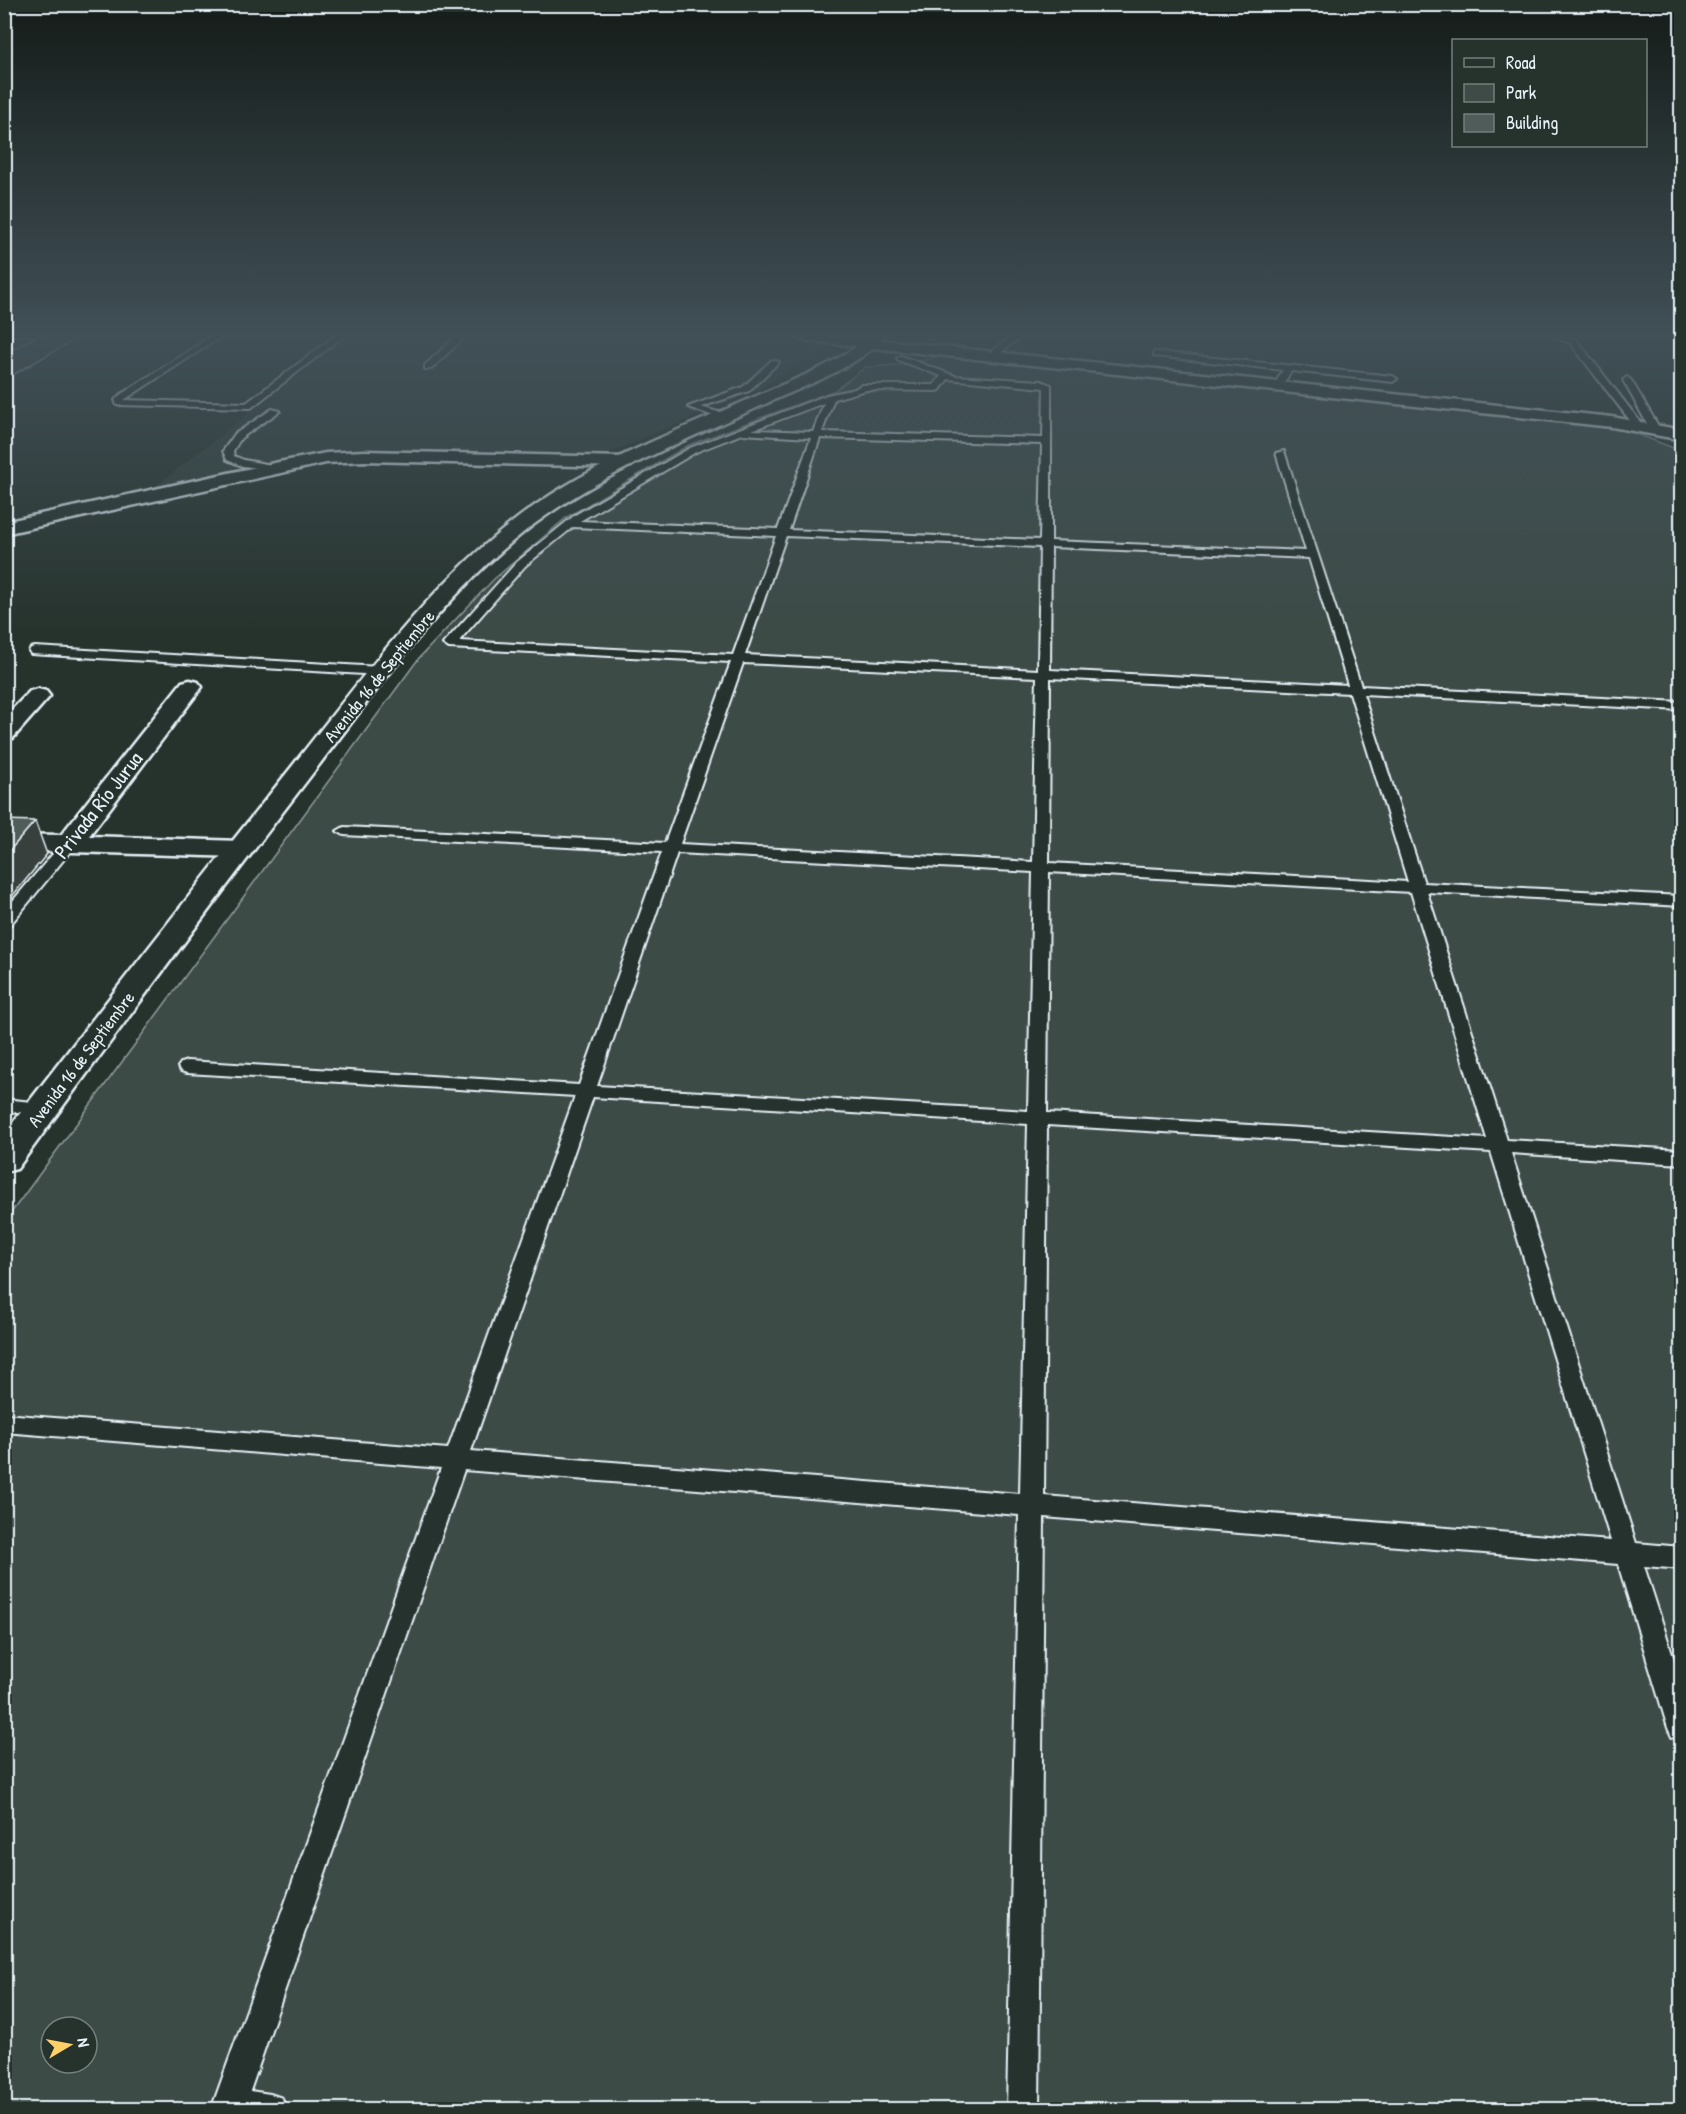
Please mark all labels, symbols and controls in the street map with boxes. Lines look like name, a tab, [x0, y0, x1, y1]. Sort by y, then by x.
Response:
legend	[1452, 39, 1647, 147]
text: Road	[1506, 50, 1536, 75]
text: Park	[1506, 80, 1537, 105]
text: Building	[1506, 110, 1558, 135]
street label: Avenida 16 de Septiembre	[318, 604, 440, 748]
street label: Privada Río Jurua	[47, 745, 149, 865]
street label: Avenida 16 de Septiembre	[22, 986, 140, 1132]
north arrow	[39, 2015, 99, 2075]
text: N	[72, 2036, 95, 2049]

